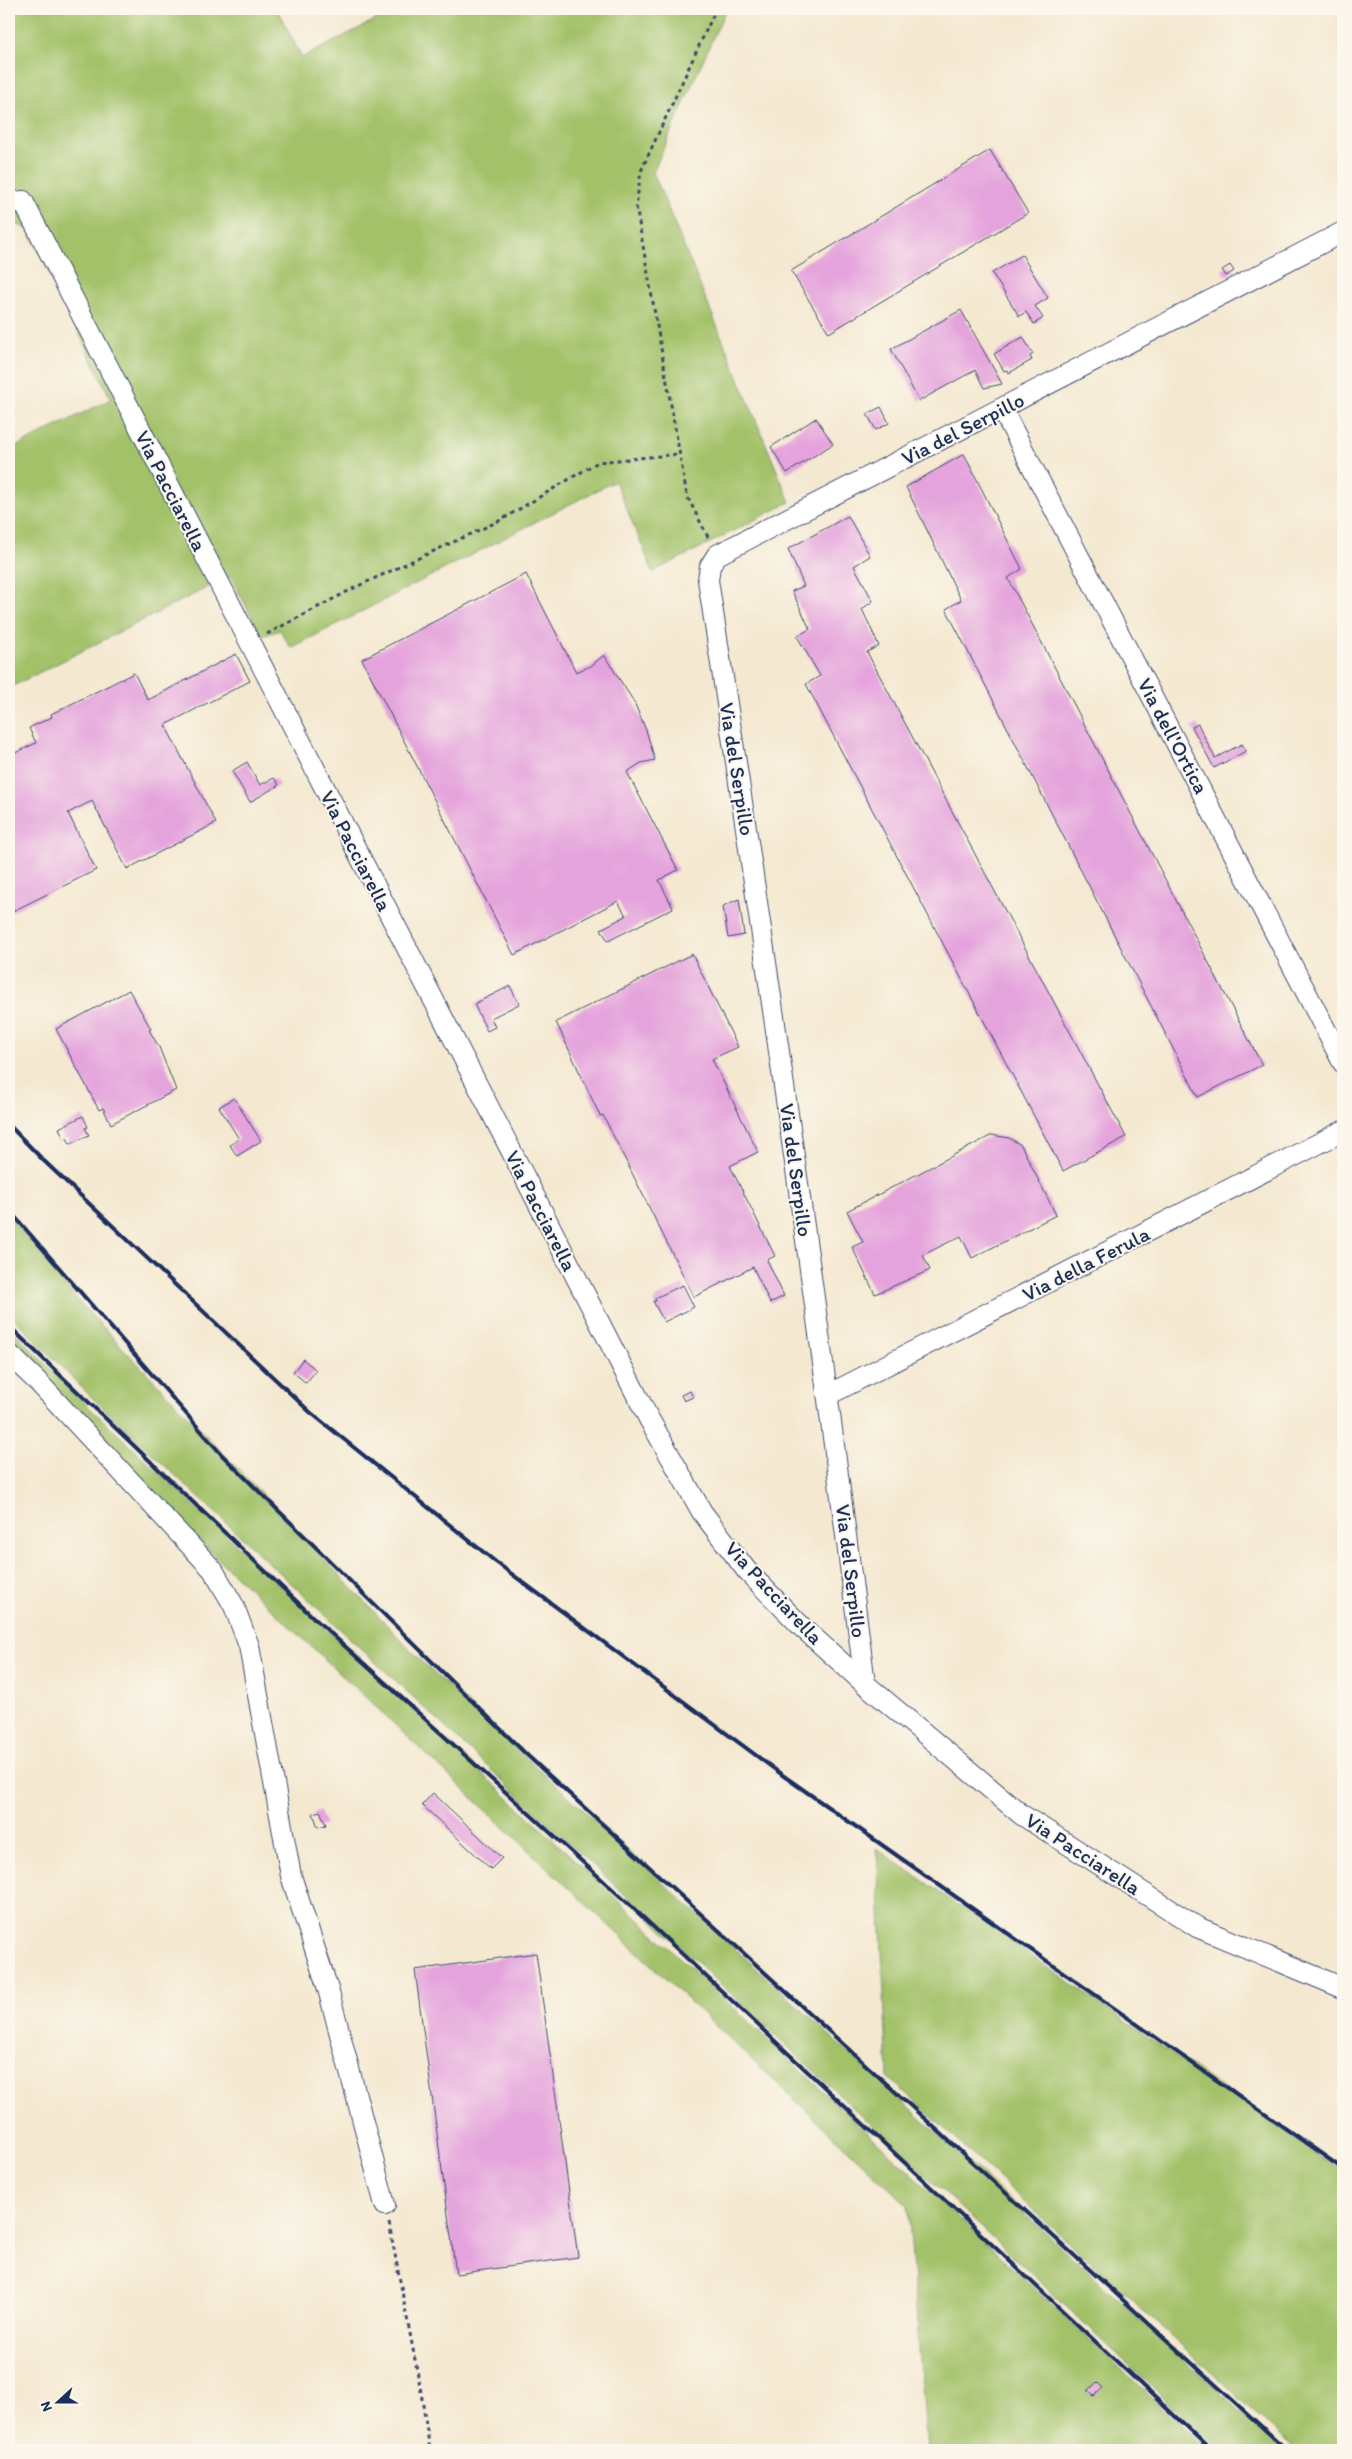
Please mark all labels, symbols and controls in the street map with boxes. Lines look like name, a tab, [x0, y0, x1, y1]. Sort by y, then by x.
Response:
street label: Via del Serpillo	[897, 387, 1028, 470]
street label: Via Pacciarella	[130, 426, 213, 555]
street label: Via dell'Ortica	[1133, 674, 1214, 798]
street label: Via del Serpillo	[715, 701, 760, 837]
street label: Via Pacciarella	[315, 786, 398, 915]
street label: Via del Serpillo	[775, 1102, 818, 1238]
street label: Via Pacciarella	[500, 1146, 583, 1275]
street label: Via della Ferula	[1018, 1221, 1154, 1306]
street label: Via del Serpillo	[831, 1503, 872, 1639]
street label: Via Pacciarella	[720, 1536, 829, 1650]
street label: Via Pacciarella	[1021, 1807, 1146, 1900]
north arrow	[32, 2376, 82, 2426]
text: N	[37, 2399, 56, 2414]

